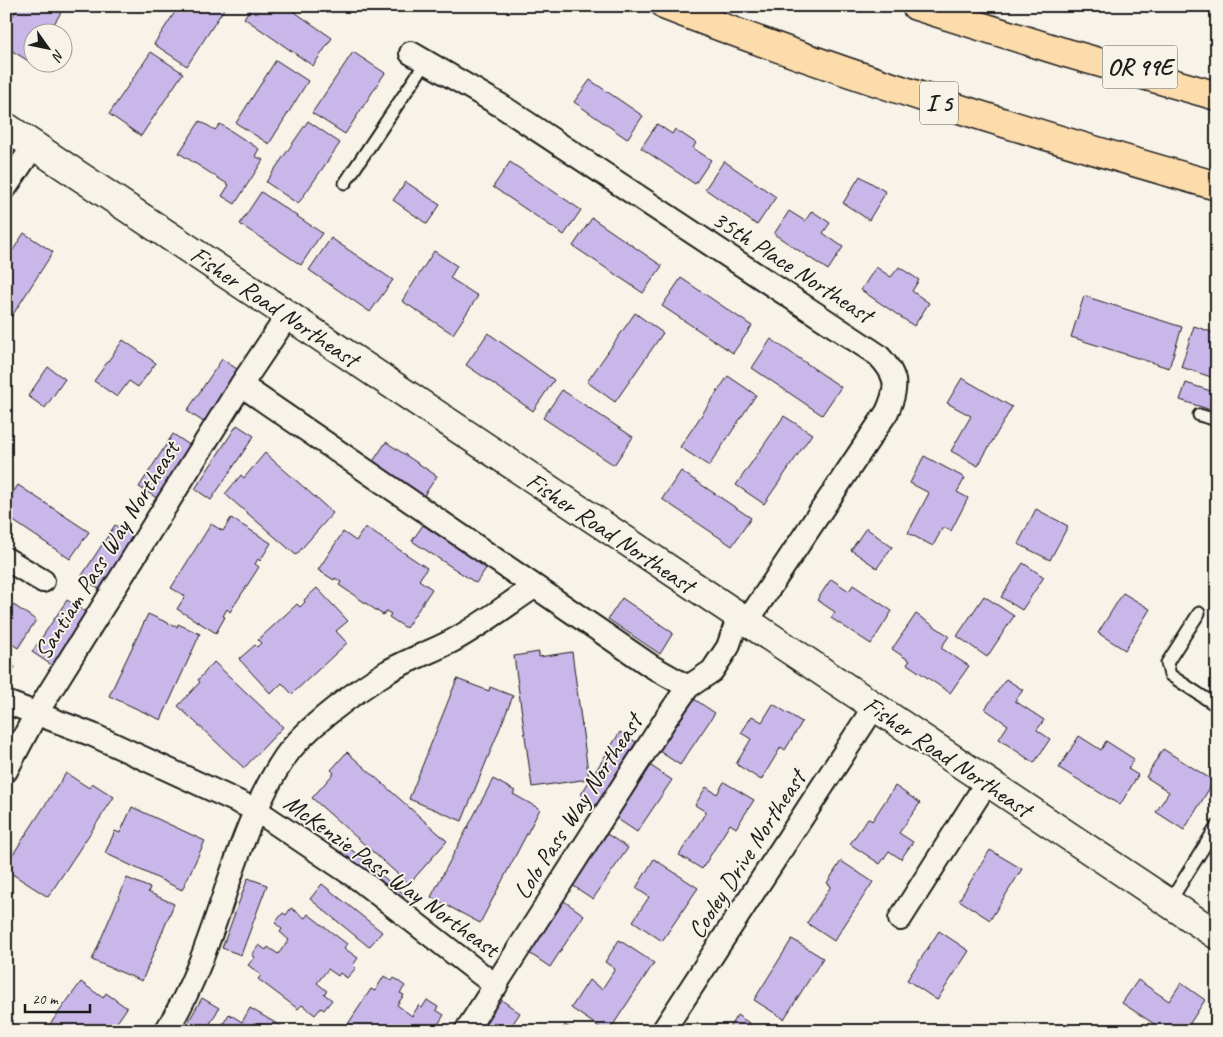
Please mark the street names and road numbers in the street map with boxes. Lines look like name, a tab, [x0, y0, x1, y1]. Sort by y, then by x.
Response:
road number: OR 99E	[1102, 46, 1178, 88]
road number: I 5	[920, 82, 958, 125]
street label: 35th Place Northeast	[706, 203, 882, 333]
street label: Fisher Road Northeast	[184, 239, 368, 377]
street label: Santiam Pass Way Northeast	[27, 433, 188, 665]
street label: Fisher Road Northeast	[520, 465, 704, 603]
street label: Fisher Road Northeast	[857, 689, 1041, 827]
street label: Lolo Pass Way Northeast	[506, 705, 652, 905]
street label: Cooley Drive Northeast	[681, 761, 815, 945]
street label: McKenzie Pass Way Northeast	[277, 787, 508, 966]

